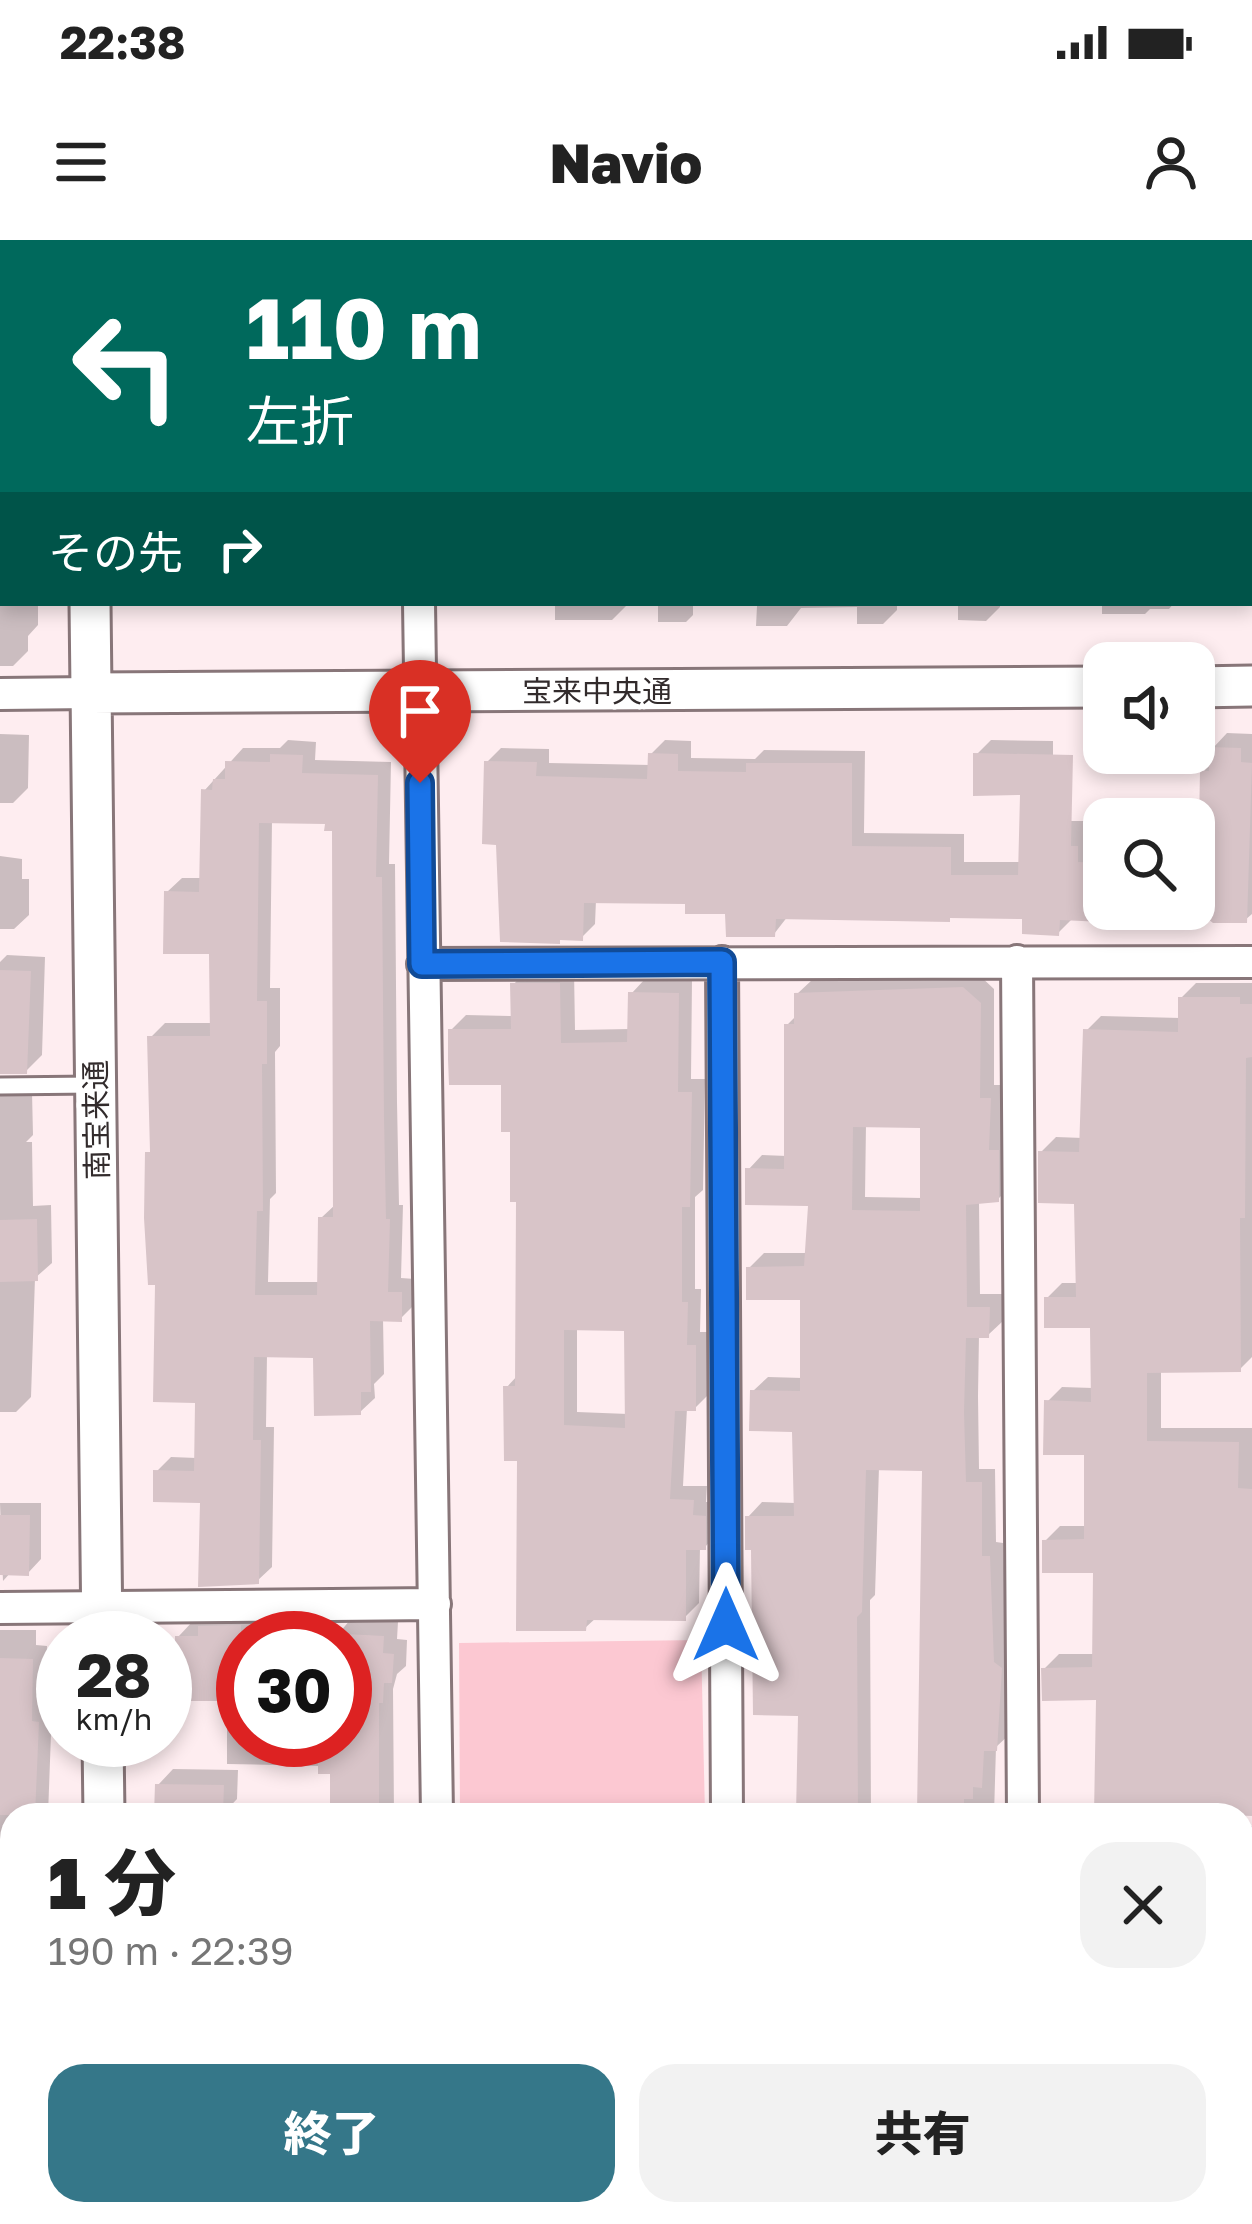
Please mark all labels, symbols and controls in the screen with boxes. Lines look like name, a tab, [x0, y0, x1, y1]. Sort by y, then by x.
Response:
text: 22:38	[60, 15, 186, 69]
icon: menu	[48, 129, 114, 195]
icon: person	[1138, 129, 1204, 195]
text: Navio	[550, 130, 702, 195]
text: 110 m	[246, 277, 482, 377]
icon: left	[48, 288, 204, 444]
text: 左折	[246, 388, 354, 453]
icon: right	[207, 516, 273, 582]
text: その先	[48, 525, 183, 579]
map controls	[1083, 642, 1215, 930]
button: sound	[1083, 642, 1215, 774]
pin	[369, 660, 471, 783]
street label: 宝来中央通	[522, 673, 672, 709]
icon: arrive	[387, 678, 453, 744]
button: search	[1083, 798, 1215, 930]
street label: 南宝来通	[77, 1060, 115, 1180]
position arrow	[663, 1562, 789, 1688]
speed limit sign: 30	[216, 1611, 372, 1767]
text: 28	[76, 1638, 151, 1710]
text: km/h	[76, 1701, 152, 1737]
text: 1 分	[48, 1838, 176, 1925]
button: close	[1080, 1842, 1206, 1968]
text: 190 m · 22:39	[48, 1927, 294, 1974]
button: 終了	[48, 2064, 615, 2202]
button: 共有	[639, 2064, 1206, 2202]

